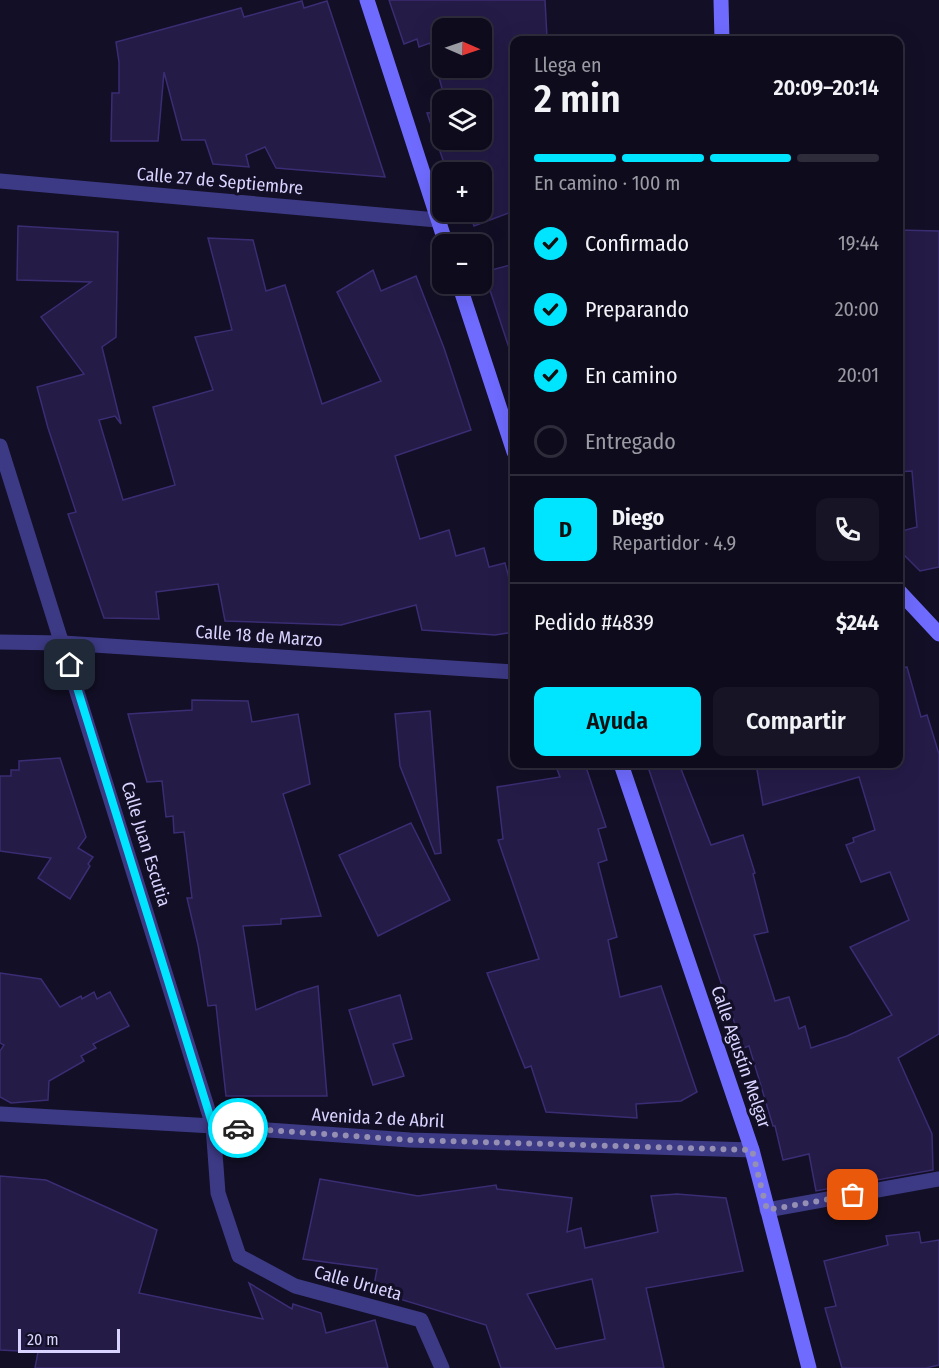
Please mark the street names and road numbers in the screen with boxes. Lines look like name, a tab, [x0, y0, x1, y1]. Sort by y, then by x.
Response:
street label: Calle 27 de Septiembre	[136, 163, 304, 199]
street label: Calle 18 de Marzo	[195, 621, 323, 651]
street label: Calle Juan Escutia	[117, 779, 175, 909]
street label: Calle Agustín Melgar	[706, 983, 776, 1132]
street label: Avenida 2 de Abril	[311, 1104, 445, 1132]
street label: Calle Urueta	[312, 1261, 404, 1305]

